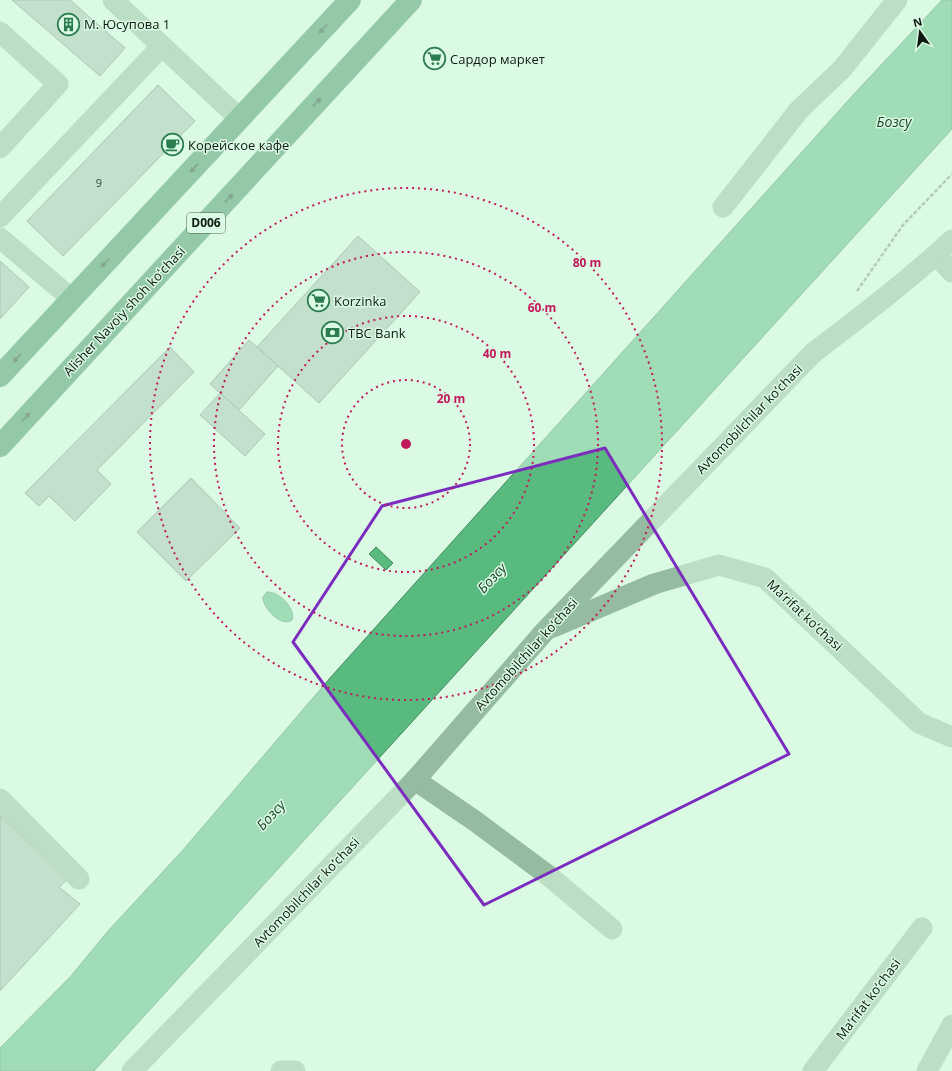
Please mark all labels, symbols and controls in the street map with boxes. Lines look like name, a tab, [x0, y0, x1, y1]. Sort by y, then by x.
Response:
building icon: М. Юсупова 1	[55, 11, 81, 37]
north arrow	[900, 12, 940, 52]
text: N	[911, 13, 924, 30]
place label: М. Юсупова 1	[84, 15, 170, 33]
one-way arrow	[319, 23, 328, 34]
supermarket icon: Сардор маркет	[422, 46, 448, 72]
place label: Сардор маркет	[450, 50, 545, 68]
one-way arrow	[312, 98, 321, 107]
water label: Бозсу	[877, 112, 913, 131]
cafe icon: Корейское кафе	[159, 132, 185, 158]
place label: Корейское кафе	[188, 136, 289, 154]
one-way arrow	[189, 163, 199, 173]
house number: 9	[96, 175, 102, 190]
one-way arrow	[224, 193, 233, 203]
road number: D006	[187, 213, 225, 233]
street label: Alisher Navoiy shoh koʻchasi	[59, 242, 189, 380]
text: 80 m	[573, 254, 601, 271]
one-way arrow	[101, 258, 110, 268]
supermarket icon: Korzinka	[306, 288, 332, 314]
place label: Korzinka	[334, 292, 387, 310]
text: 60 m	[528, 299, 556, 316]
bank icon: TBC Bank	[320, 320, 346, 346]
place label: TBC Bank	[348, 324, 406, 342]
text: 40 m	[483, 345, 511, 362]
one-way arrow	[12, 353, 22, 363]
street label: Avtomobilchilar ko‘chasi	[692, 360, 806, 478]
text: 20 m	[437, 390, 465, 407]
one-way arrow	[22, 412, 31, 422]
centre of rings	[399, 437, 413, 451]
water label: Бозсу	[473, 557, 511, 597]
street label: Maʼrifat ko‘chasi	[763, 575, 847, 655]
street label: Avtomobilchilar ko‘chasi	[470, 594, 582, 714]
water label: Бозсу	[252, 794, 290, 834]
street label: Avtomobilchilar ko‘chasi	[249, 833, 363, 951]
street label: Maʼrifat ko‘chasi	[832, 955, 904, 1043]

